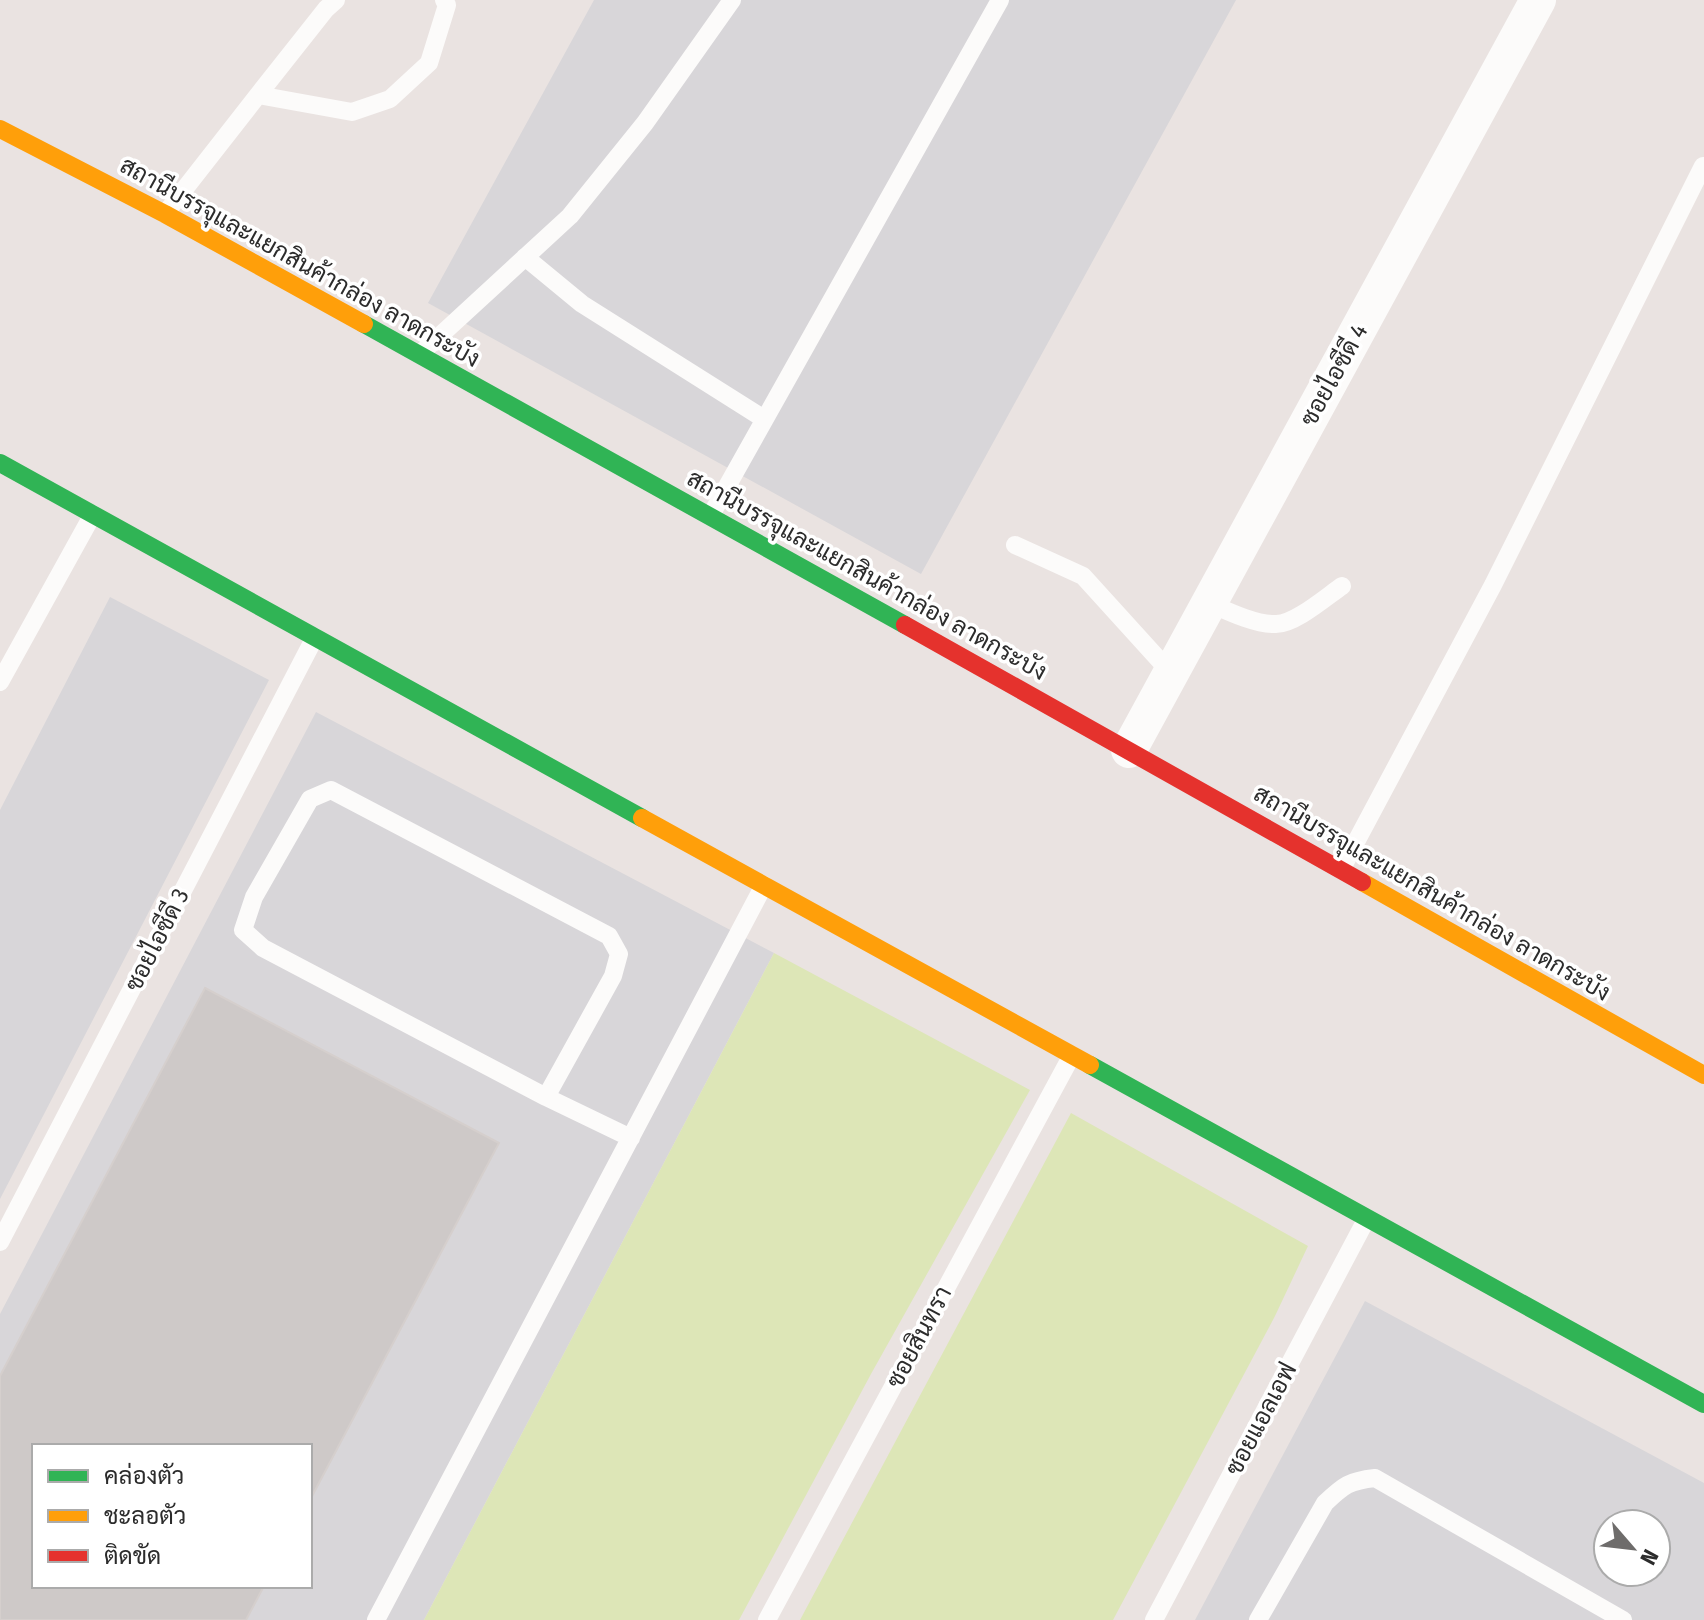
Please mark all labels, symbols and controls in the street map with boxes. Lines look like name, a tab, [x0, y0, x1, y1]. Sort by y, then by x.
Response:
street label: สถานีบรรจุและแยกสินค้ากล่อง ลาดกระบัง	[114, 150, 485, 375]
street label: ซอยไอซีดี 4	[1293, 318, 1373, 431]
street label: สถานีบรรจุและแยกสินค้ากล่อง ลาดกระบัง	[681, 463, 1052, 688]
street label: สถานีบรรจุและแยกสินค้ากล่อง ลาดกระบัง	[1248, 778, 1616, 1009]
street label: ซอยไอซีดี 3	[117, 883, 195, 996]
street label: ซอยสินทรา	[881, 1281, 957, 1393]
street label: ซอยแอลเอฟ	[1220, 1358, 1302, 1480]
legend	[32, 1444, 312, 1588]
text: คล่องตัว	[104, 1462, 184, 1490]
text: ชะลอตัว	[104, 1502, 186, 1530]
north arrow	[1592, 1508, 1672, 1588]
text: ติดขัด	[104, 1542, 161, 1570]
text: N	[1634, 1545, 1664, 1569]

